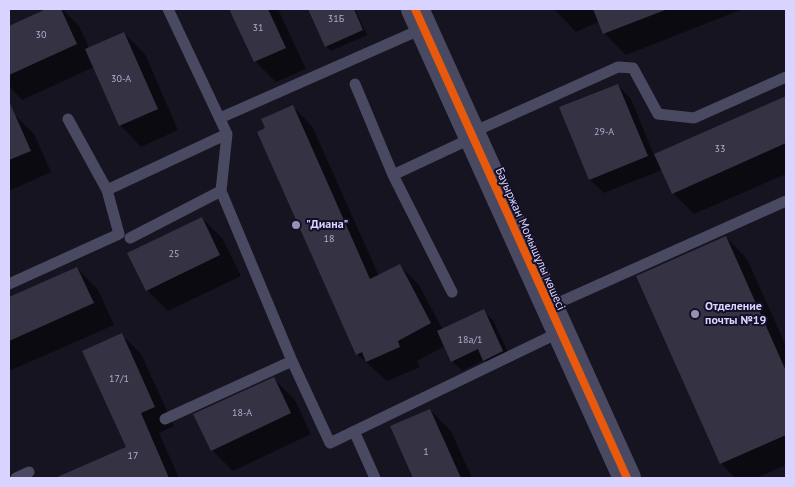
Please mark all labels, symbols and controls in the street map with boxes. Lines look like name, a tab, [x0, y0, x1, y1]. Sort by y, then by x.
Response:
house number: 31Б	[328, 13, 344, 25]
house number: 31	[253, 22, 263, 34]
house number: 30	[36, 29, 46, 41]
house number: 30-А	[111, 73, 131, 85]
house number: 29-А	[594, 126, 614, 138]
house number: 33	[715, 143, 725, 155]
street label: Бауыржан Момышұлы көшесі	[492, 165, 568, 313]
place label: "Диана"	[306, 218, 348, 232]
marker: "Диана"	[290, 219, 302, 231]
house number: 18	[324, 233, 334, 245]
house number: 25	[169, 248, 179, 260]
place label: Отделение почты №19	[705, 300, 766, 328]
marker: Отделение почты №19	[689, 308, 701, 320]
house number: 18а/1	[458, 334, 482, 346]
house number: 17/1	[109, 373, 129, 385]
house number: 18-А	[232, 407, 252, 419]
house number: 1	[423, 446, 429, 458]
house number: 17	[128, 450, 138, 462]

